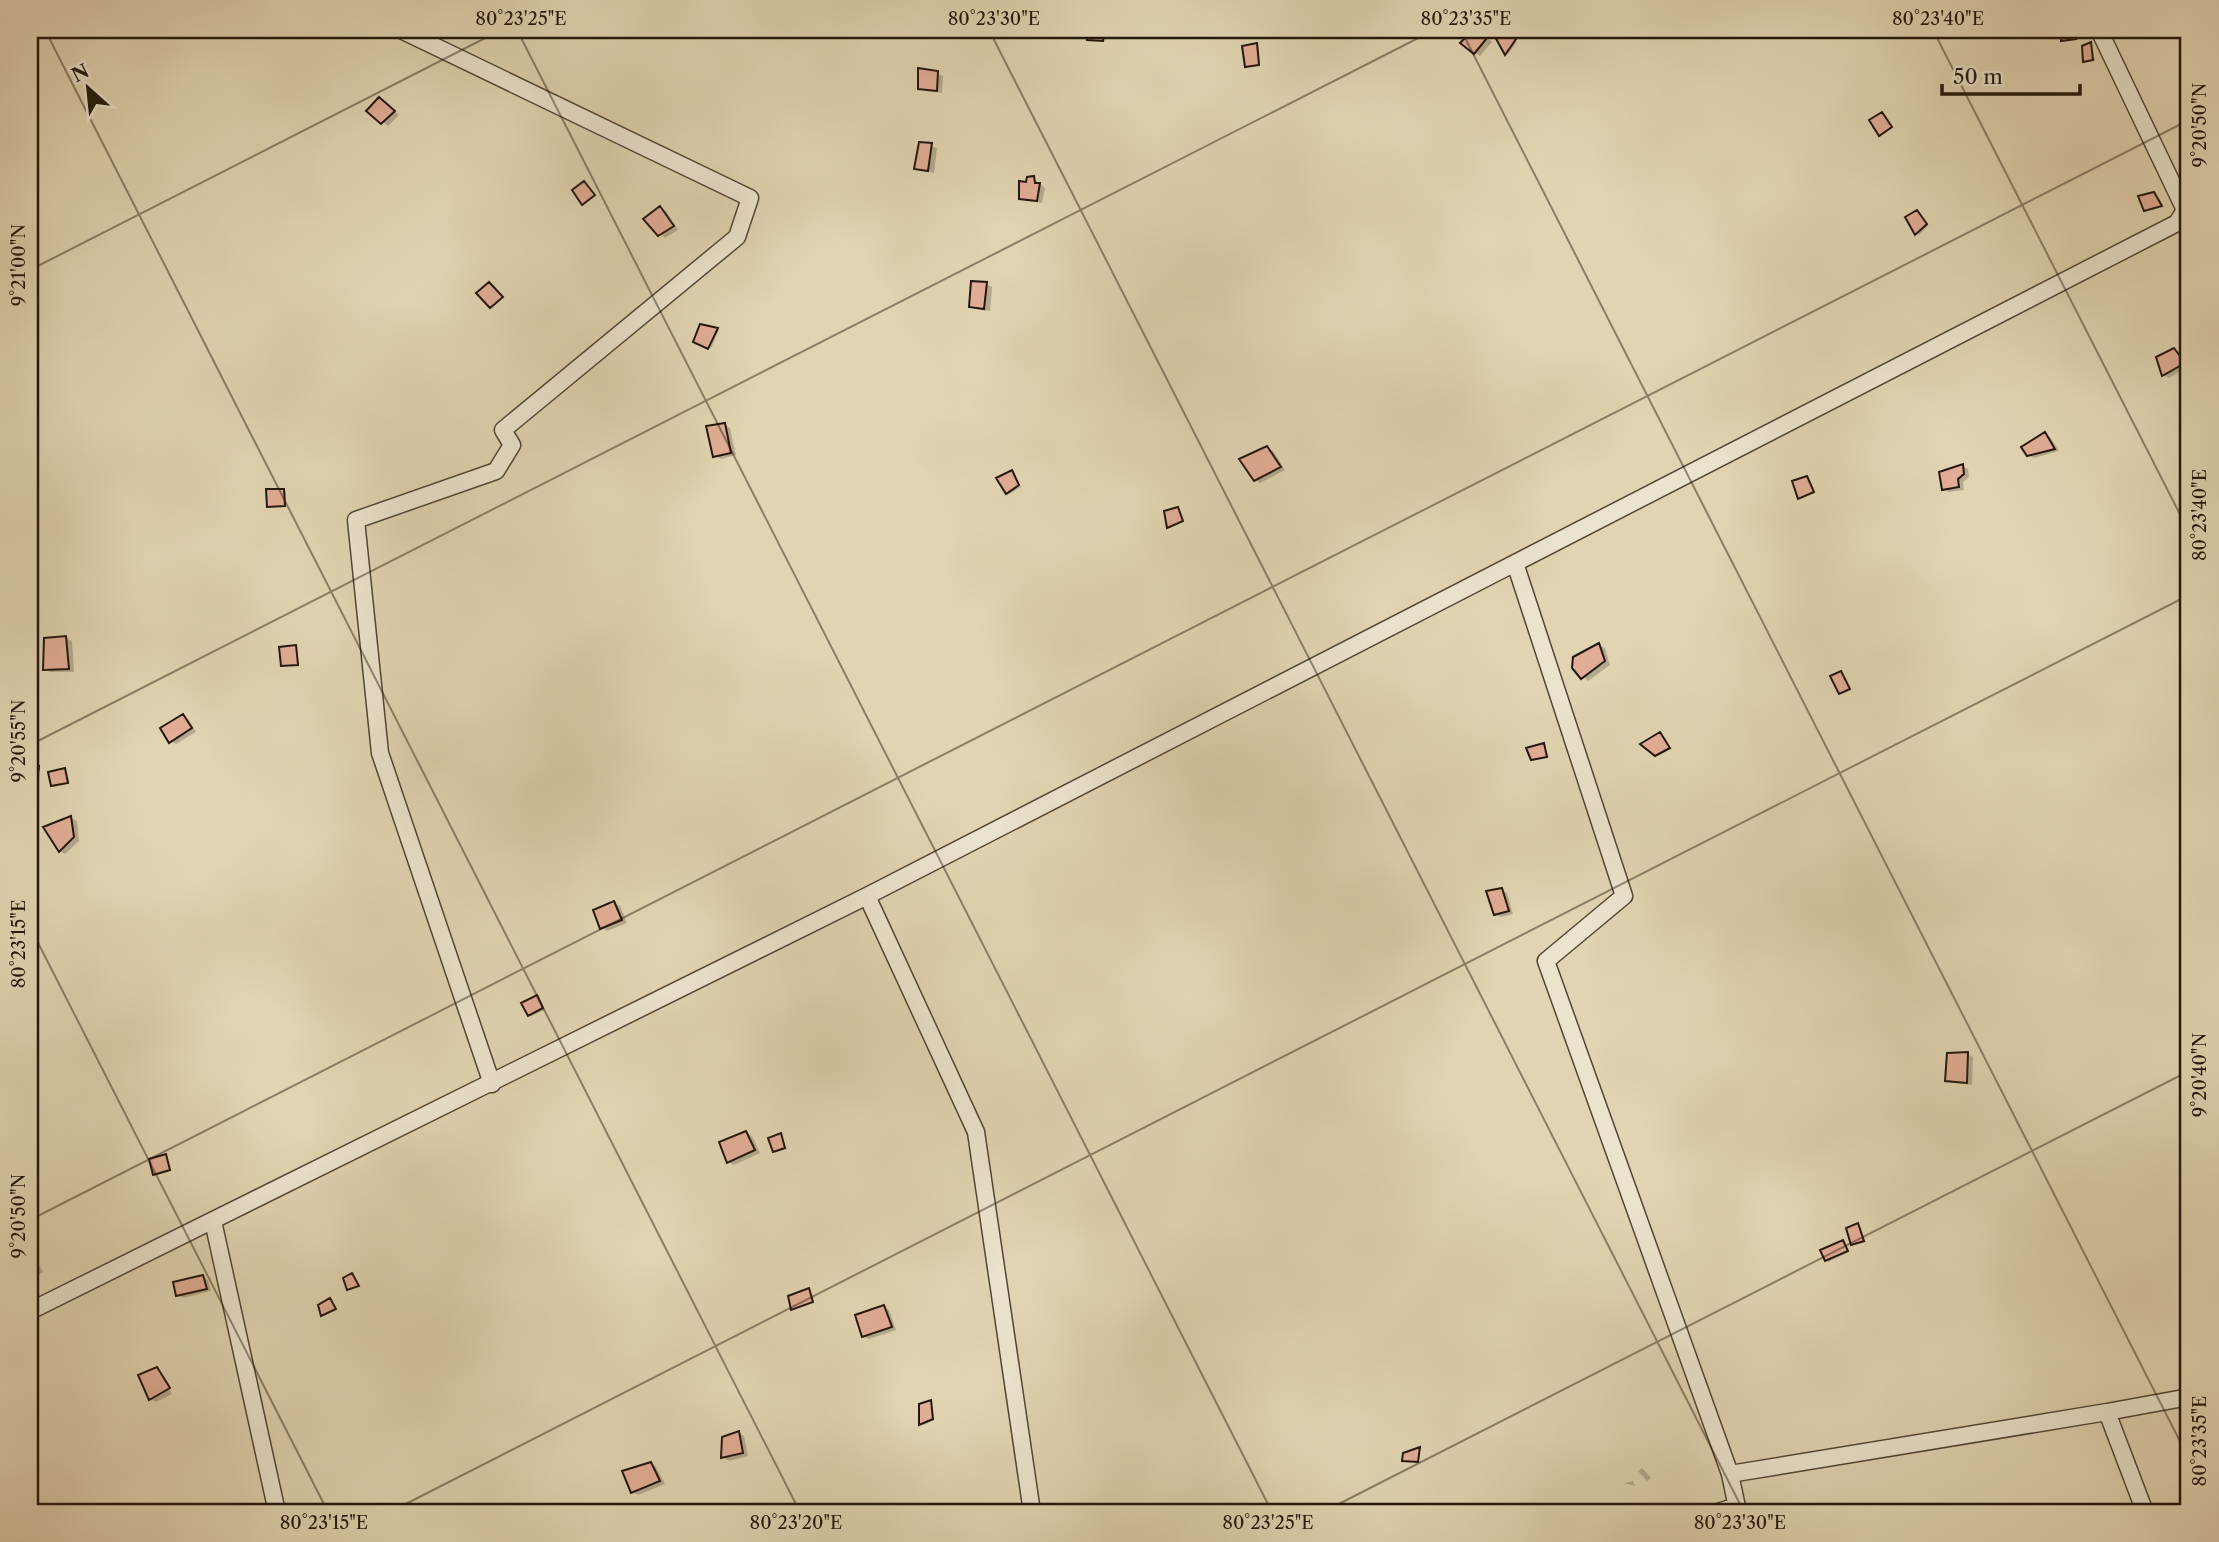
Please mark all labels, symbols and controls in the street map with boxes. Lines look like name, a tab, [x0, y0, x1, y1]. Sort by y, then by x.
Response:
text: 80°23'25"E	[475, 8, 567, 30]
text: 80°23'30"E	[948, 8, 1040, 30]
text: 80°23'35"E	[1421, 8, 1511, 30]
text: 80°23'40"E	[1892, 8, 1984, 30]
north arrow	[52, 52, 122, 122]
scale bar	[1942, 52, 2081, 96]
text: N	[68, 59, 93, 87]
text: 50 m	[1953, 64, 2003, 89]
text: 9°20'50"N	[2189, 82, 2211, 167]
text: 9°21'00"N	[8, 224, 30, 306]
text: 80°23'40"E	[2189, 469, 2211, 561]
text: 9°20'55"N	[8, 699, 30, 783]
text: 80°23'15"E	[8, 900, 30, 988]
text: 9°20'40"N	[2189, 1033, 2211, 1117]
text: 9°20'50"N	[8, 1173, 30, 1258]
text: 80°23'35"E	[2189, 1396, 2211, 1486]
text: 80°23'15"E	[280, 1512, 368, 1534]
text: 80°23'20"E	[749, 1512, 843, 1534]
text: 80°23'25"E	[1222, 1512, 1314, 1534]
text: 80°23'30"E	[1694, 1512, 1786, 1534]

